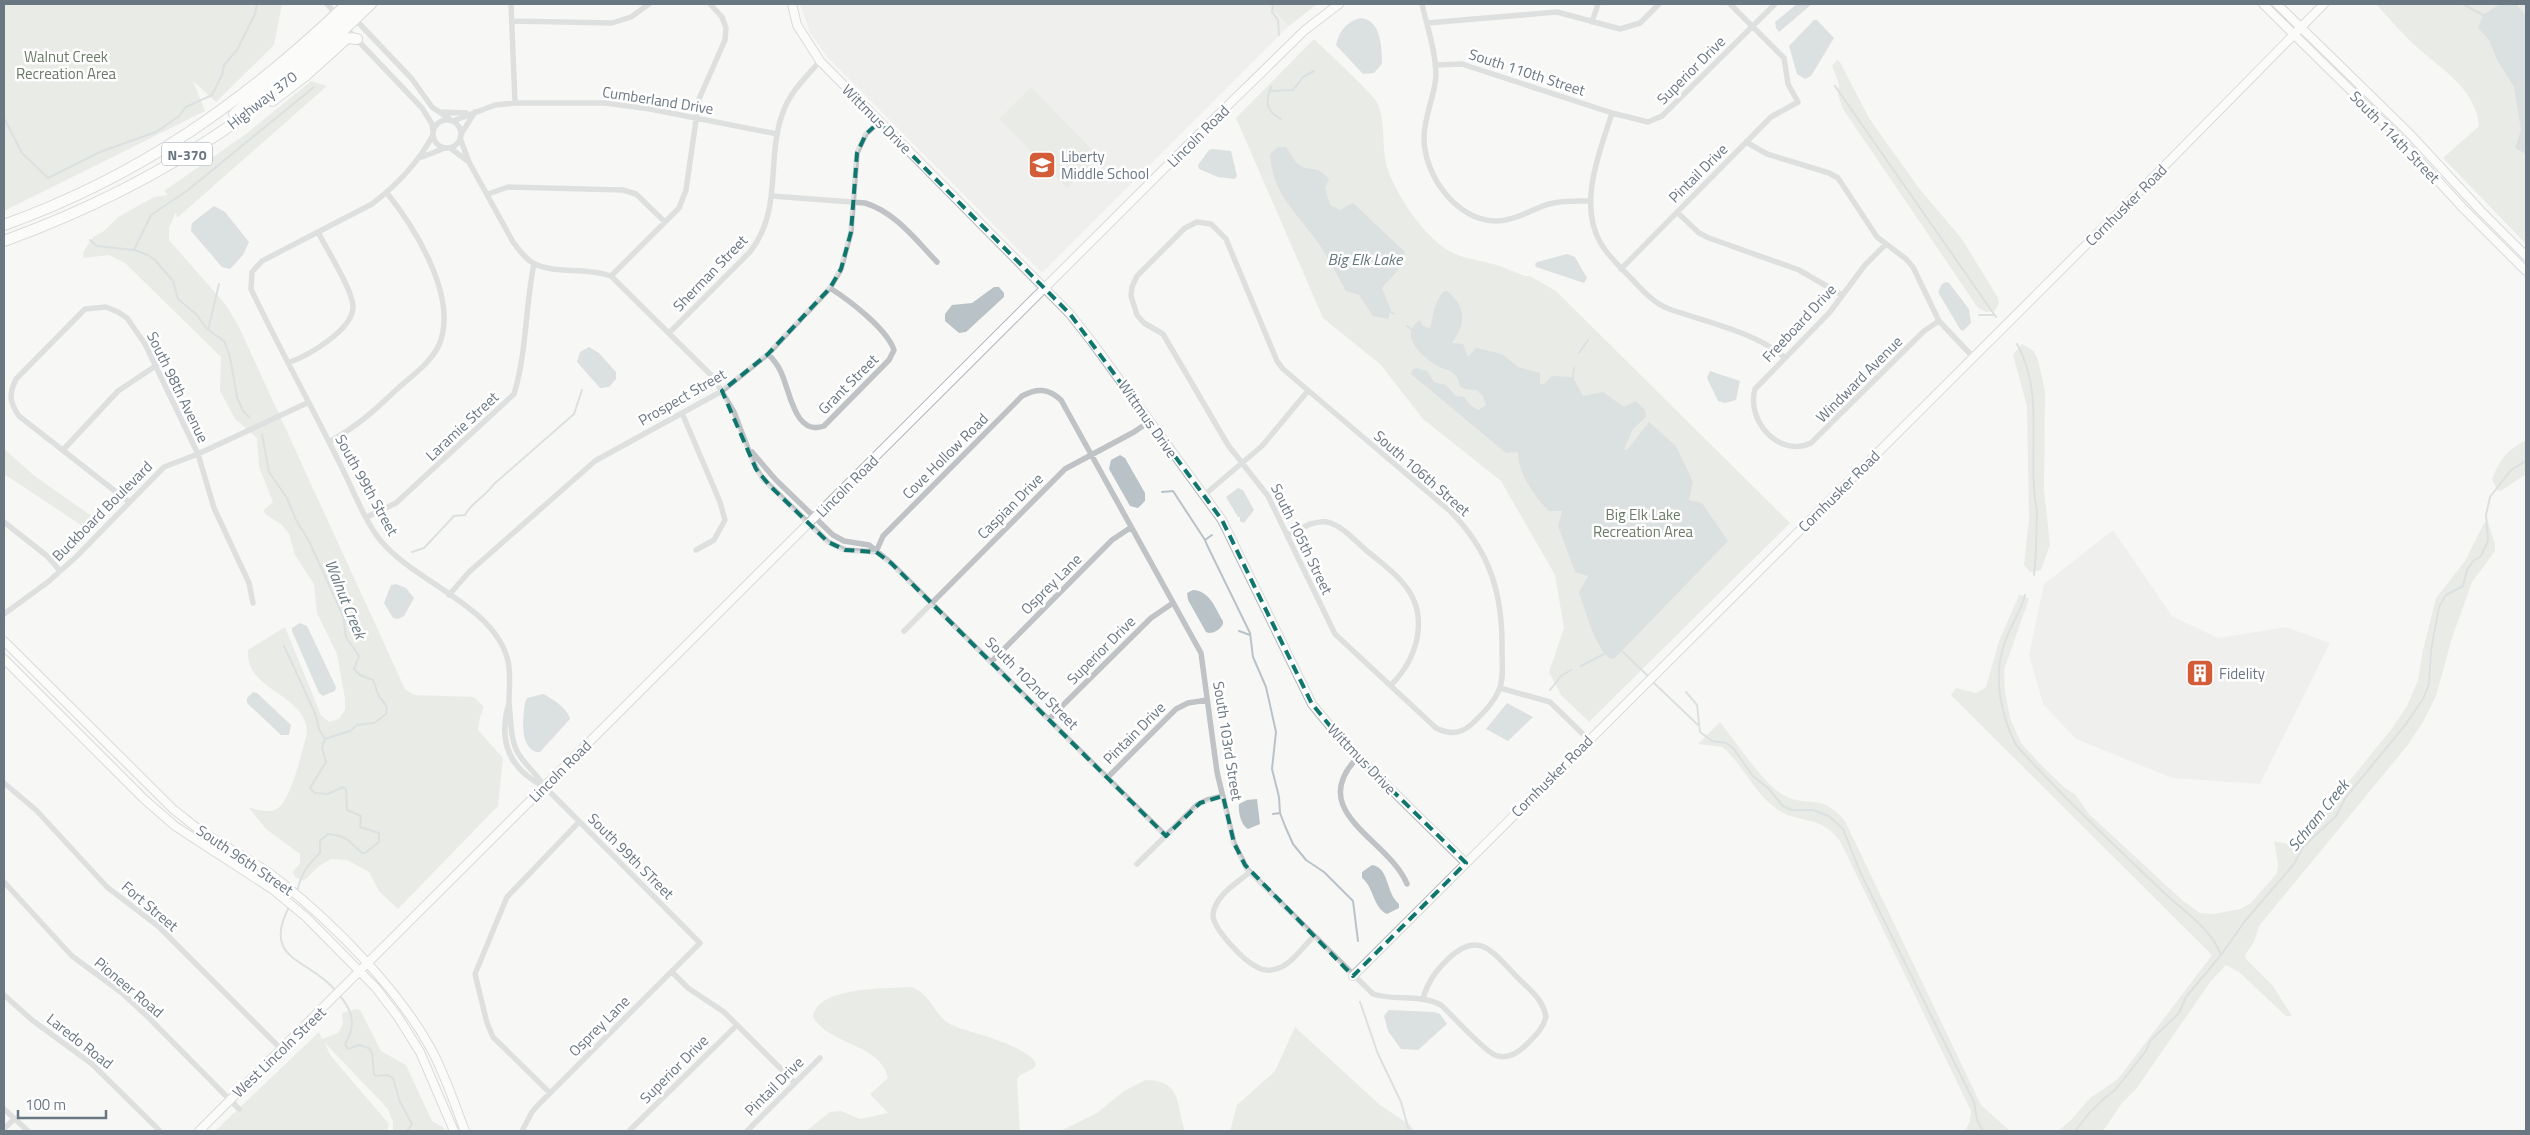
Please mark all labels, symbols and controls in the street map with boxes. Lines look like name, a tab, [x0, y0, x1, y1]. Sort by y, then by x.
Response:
street label: Superior Drive	[1651, 30, 1731, 110]
street label: South 110th Street	[1466, 42, 1589, 102]
park label: Walnut Creek Recreation Area	[16, 45, 117, 85]
street label: Highway 370	[222, 65, 302, 135]
street label: Wittmus Drive	[837, 79, 917, 159]
street label: Cumberland Drive	[601, 80, 715, 120]
street label: South 114th Street	[2345, 85, 2446, 189]
street label: Lincoln Road	[1162, 100, 1234, 172]
street label: Pintail Drive	[1663, 138, 1733, 208]
road number: N-370	[162, 142, 212, 166]
place label: Liberty Middle School	[1061, 145, 1149, 185]
school or university icon: Liberty Middle School	[1027, 150, 1057, 180]
street label: Cornhusker Road	[2080, 159, 2172, 251]
street label: Sherman Street	[667, 229, 753, 317]
water label: Big Elk Lake	[1328, 247, 1404, 271]
street label: Freeboard Drive	[1756, 279, 1842, 367]
street label: South 98th Avenue	[141, 328, 215, 446]
street label: Windward Avenue	[1810, 330, 1908, 428]
street label: Grant Street	[813, 348, 884, 419]
street label: Prospect Street	[634, 362, 731, 431]
street label: Wittmus Drive	[1113, 375, 1183, 463]
street label: Laramie Street	[420, 385, 504, 466]
street label: Cove Hollow Road	[897, 408, 993, 504]
street label: South 106th Street	[1369, 425, 1476, 522]
street label: South 99th Street	[330, 430, 405, 541]
street label: Cornhusker Road	[1793, 445, 1885, 537]
street label: Lincoln Road	[811, 450, 883, 522]
street label: Buckboard Boulevard	[46, 455, 158, 567]
street label: Caspian Drive	[972, 468, 1048, 544]
street label: South 105th Street	[1265, 480, 1339, 599]
park label: Big Elk Lake Recreation Area	[1593, 503, 1694, 543]
street label: Osprey Lane	[1015, 548, 1087, 620]
water label: Walnut Creek	[319, 556, 374, 644]
street label: Superior Drive	[1061, 610, 1141, 690]
street label: South 102nd Street	[980, 631, 1084, 735]
building icon: Fidelity	[2185, 658, 2215, 688]
place label: Fidelity	[2219, 662, 2265, 685]
street label: South 103rd Street	[1207, 680, 1249, 803]
street label: Pintain Drive	[1097, 696, 1171, 770]
street label: Wittmus Drive	[1322, 718, 1402, 800]
street label: Cornhusker Road	[1506, 730, 1598, 822]
street label: Lincoln Road	[524, 735, 596, 807]
water label: Schram Creek	[2282, 773, 2356, 856]
street label: South 99th STreet	[582, 807, 680, 905]
street label: South 96th Street	[192, 819, 299, 901]
street label: Fort Street	[117, 875, 184, 937]
street label: Pioneer Road	[89, 951, 169, 1023]
street label: Osprey Lane	[563, 990, 635, 1062]
street label: West Lincoln Street	[227, 1001, 332, 1103]
street label: Laredo Road	[42, 1008, 118, 1074]
street label: Superior Drive	[634, 1029, 714, 1109]
street label: Pintail Drive	[739, 1051, 809, 1121]
scale bar	[18, 1088, 105, 1120]
text: 100 m	[25, 1093, 66, 1116]

